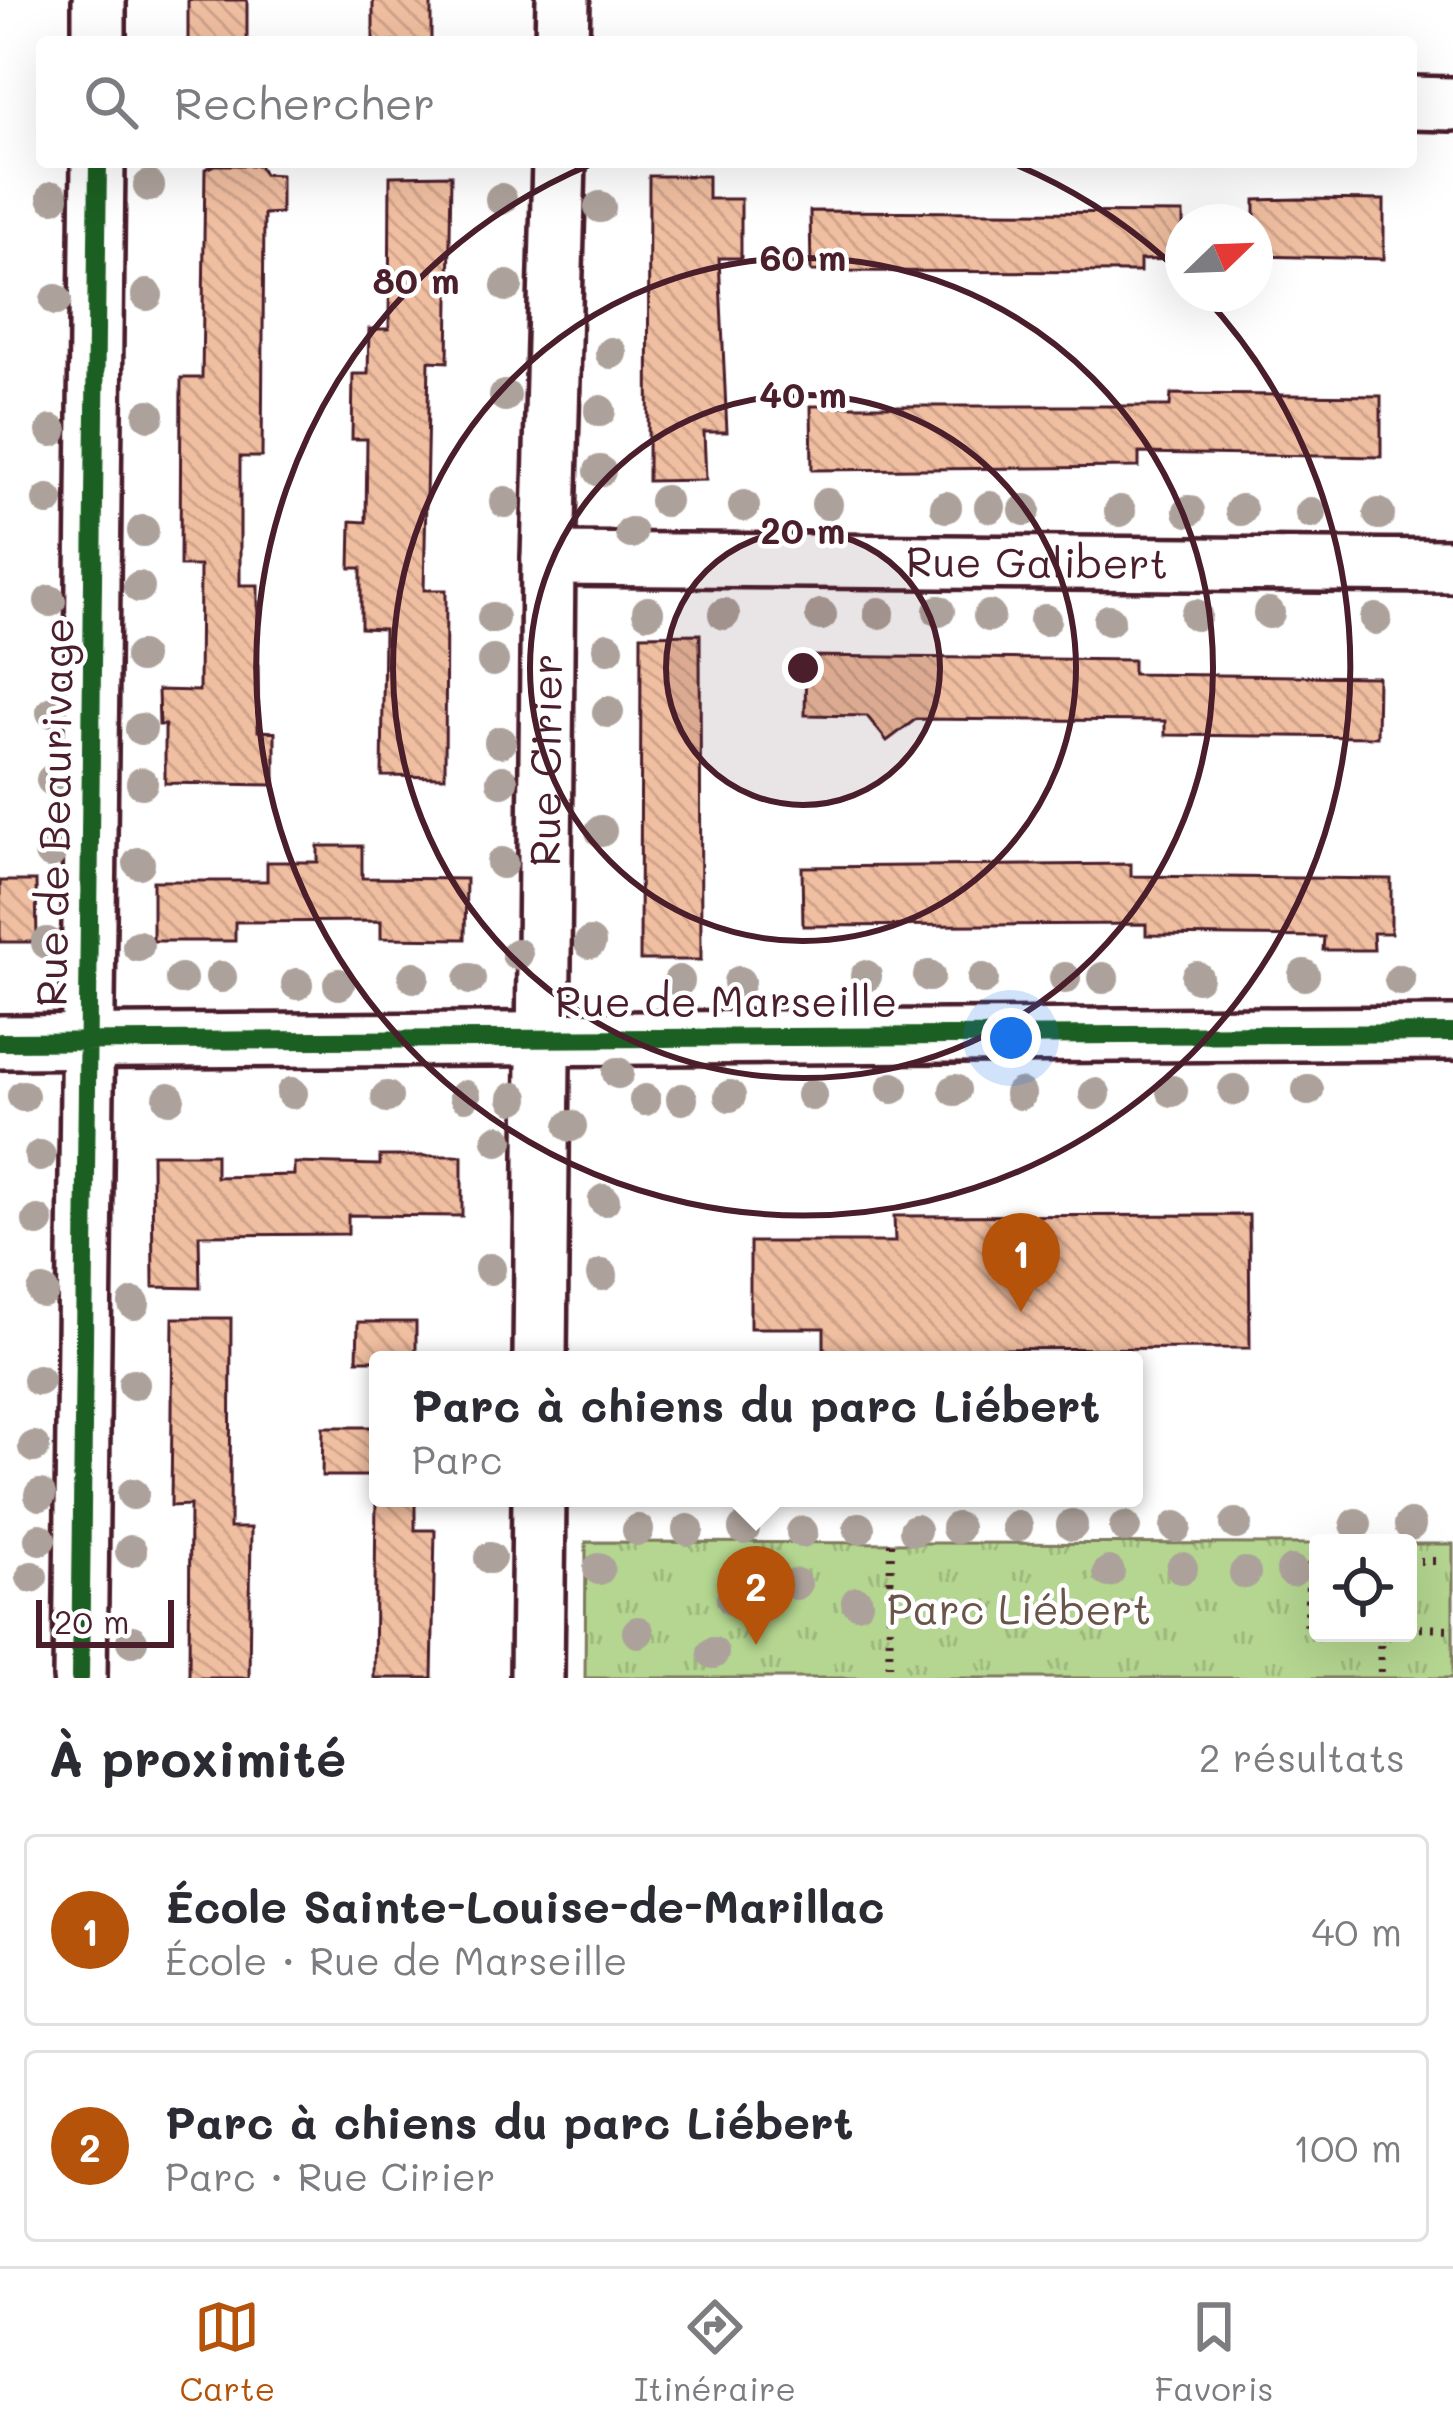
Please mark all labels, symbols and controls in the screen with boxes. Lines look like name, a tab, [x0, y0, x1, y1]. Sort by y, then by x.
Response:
search box	[36, 36, 1417, 168]
icon: search	[78, 69, 144, 135]
text: Rechercher	[174, 73, 435, 131]
north arrow	[1165, 204, 1273, 312]
text: 60 m	[760, 233, 846, 280]
text: 80 m	[372, 256, 460, 303]
text: 40 m	[759, 370, 847, 417]
text: 20 m	[761, 506, 845, 553]
street label: Rue Galibert	[906, 533, 1168, 590]
street label: Rue de Beaurivage	[23, 617, 84, 1007]
centre of rings	[782, 647, 824, 689]
street label: Rue Cirier	[516, 653, 573, 867]
street label: Rue de Marseille	[555, 973, 897, 1028]
your location	[981, 1008, 1041, 1068]
pin: 1	[982, 1213, 1060, 1312]
popup	[369, 1351, 1143, 1507]
text: Parc à chiens du parc Liébert	[412, 1375, 1100, 1433]
text: Parc	[412, 1433, 502, 1484]
map controls	[1309, 1534, 1417, 1642]
button: locate	[1309, 1534, 1417, 1642]
pin: 2	[717, 1546, 795, 1645]
park label: Parc Liébert	[887, 1581, 1151, 1636]
scale bar	[36, 1594, 174, 1647]
text: 20 m	[54, 1599, 130, 1642]
text: À proximité	[48, 1723, 346, 1790]
text: 2 résultats	[1199, 1731, 1405, 1782]
text: École Sainte-Louise-de-Marillac	[165, 1876, 885, 1934]
text: 1	[81, 1905, 99, 1956]
text: 40 m	[1311, 1905, 1402, 1956]
text: École · Rue de Marseille	[165, 1934, 627, 1985]
text: Parc à chiens du parc Liébert	[165, 2092, 854, 2150]
text: 2	[79, 2121, 101, 2172]
text: 100 m	[1293, 2121, 1402, 2172]
text: Parc · Rue Cirier	[165, 2150, 496, 2201]
tab: Carte	[179, 2294, 275, 2409]
tab: Itinéraire	[634, 2294, 796, 2409]
tab: Favoris	[1155, 2294, 1274, 2409]

